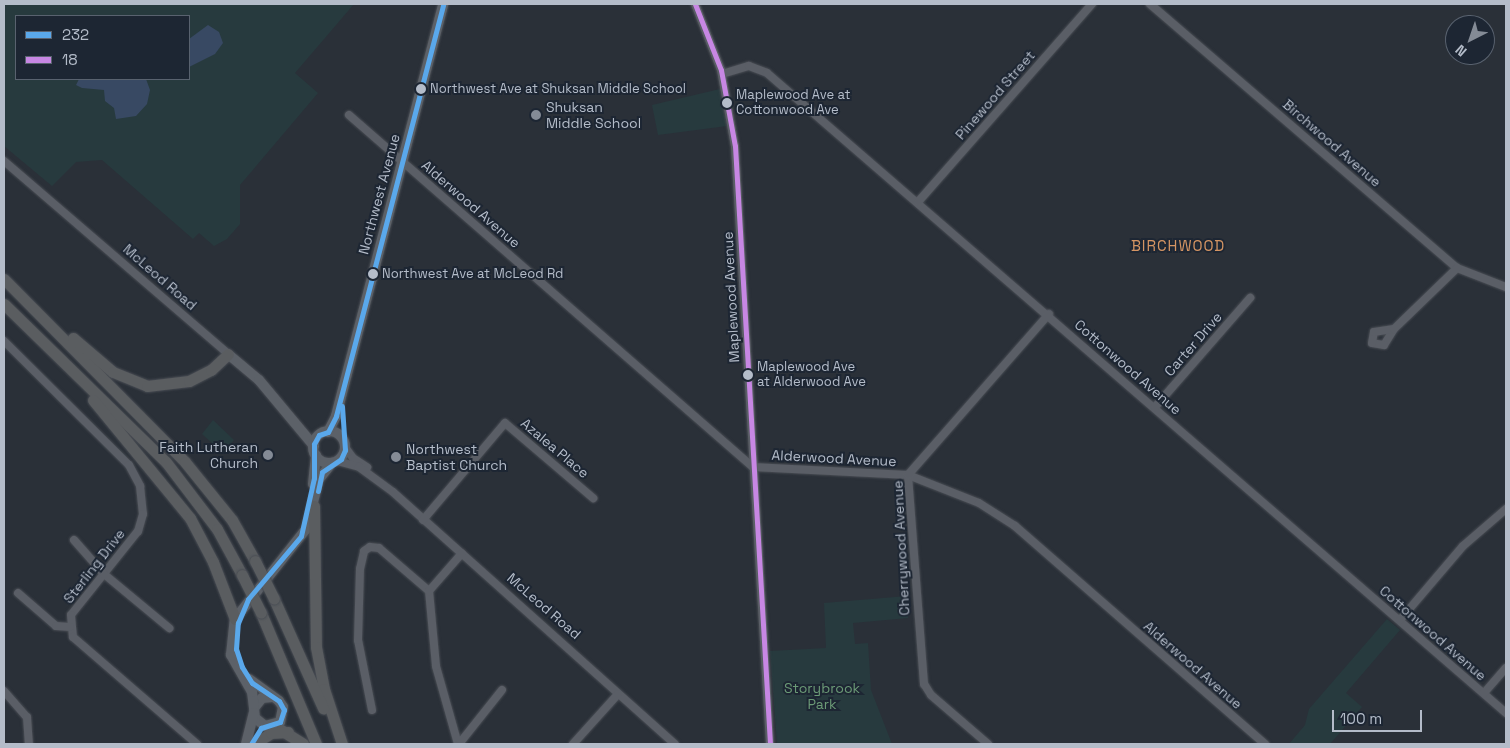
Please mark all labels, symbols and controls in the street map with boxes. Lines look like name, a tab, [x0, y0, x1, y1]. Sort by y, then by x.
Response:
legend	[15, 15, 190, 80]
north arrow	[1445, 15, 1495, 65]
text: 232	[62, 25, 89, 44]
text: N	[1451, 41, 1470, 60]
street label: Pinewood Street	[952, 47, 1038, 143]
text: 18	[62, 50, 78, 69]
place label: Northwest Ave at Shuksan Middle School	[430, 81, 686, 97]
marker: Northwest Ave at Shuksan Middle School	[416, 84, 426, 94]
place label: Maplewood Ave at Cottonwood Ave	[736, 88, 851, 119]
street label: Birchwood Avenue	[1279, 96, 1385, 190]
marker: Maplewood Ave at Cottonwood Ave	[722, 98, 732, 108]
place label: Shuksan Middle School	[546, 99, 641, 132]
marker: Shuksan Middle School	[530, 109, 542, 121]
street label: Northwest Avenue	[355, 132, 403, 256]
street label: Alderwood Avenue	[418, 157, 524, 251]
street label: Maplewood Avenue	[719, 231, 743, 363]
district label: BIRCHWOOD	[1130, 237, 1226, 255]
street label: McLeod Road	[120, 240, 200, 314]
place label: Northwest Ave at McLeod Rd	[382, 266, 564, 282]
marker: Northwest Ave at McLeod Rd	[368, 269, 378, 279]
street label: Carter Drive	[1161, 309, 1225, 379]
street label: Cottonwood Avenue	[1071, 316, 1185, 418]
place label: Maplewood Ave at Alderwood Ave	[757, 360, 866, 391]
marker: Maplewood Ave at Alderwood Ave	[743, 370, 753, 380]
street label: Azalea Place	[517, 415, 593, 481]
place label: Faith Lutheran Church	[159, 439, 258, 472]
place label: Northwest Baptist Church	[406, 441, 507, 474]
street label: Alderwood Avenue	[771, 446, 897, 470]
marker: Faith Lutheran Church	[262, 449, 274, 461]
marker: Northwest Baptist Church	[390, 451, 402, 463]
street label: Cherrywood Avenue	[889, 480, 913, 616]
street label: Sterling Drive	[60, 525, 128, 607]
street label: McLeod Road	[504, 569, 584, 643]
street label: Cottonwood Avenue	[1376, 582, 1490, 684]
street label: Alderwood Avenue	[1140, 618, 1246, 712]
park label: Storybrook Park	[784, 680, 860, 712]
scale bar	[1335, 700, 1425, 732]
text: 100 m	[1340, 709, 1382, 728]

